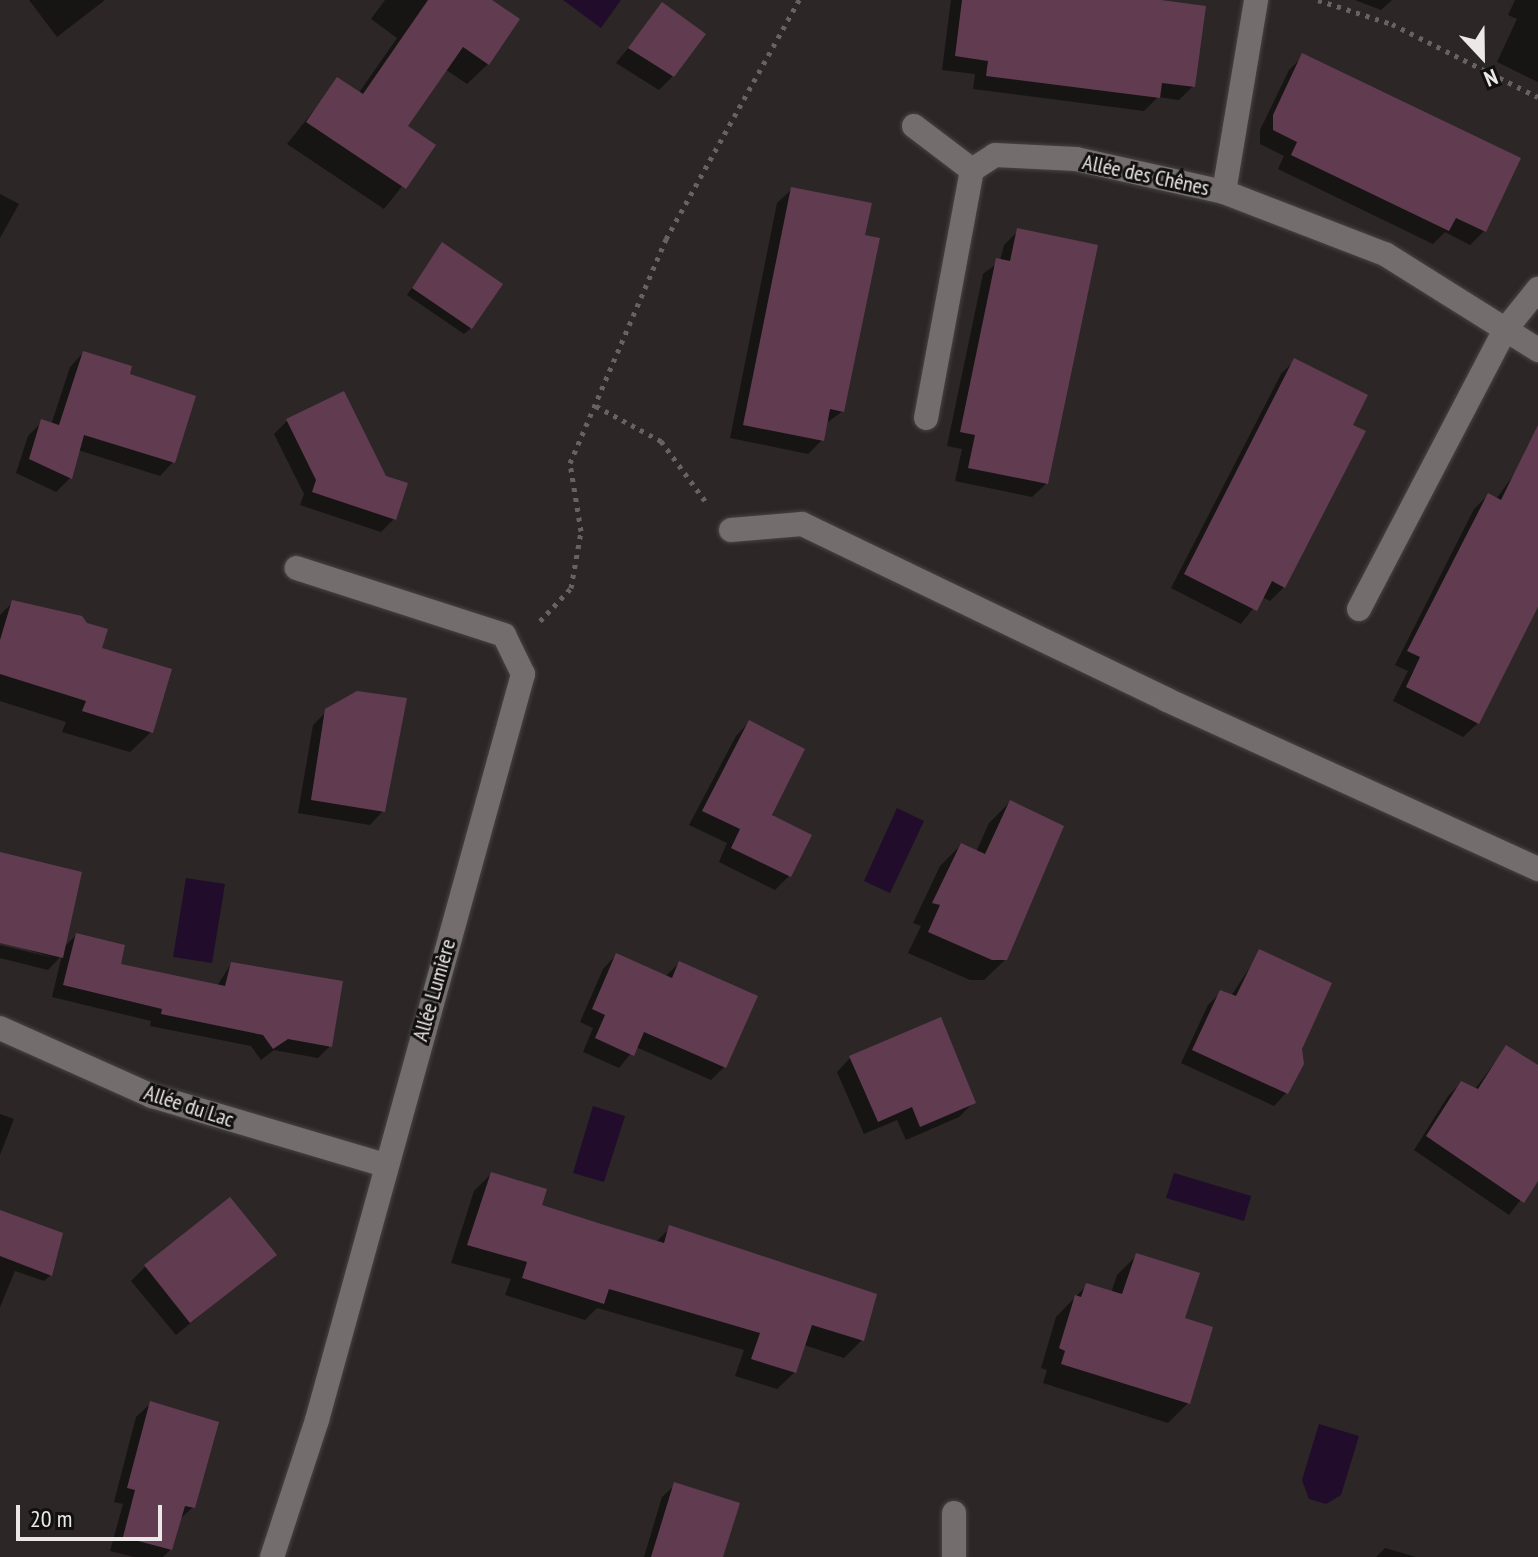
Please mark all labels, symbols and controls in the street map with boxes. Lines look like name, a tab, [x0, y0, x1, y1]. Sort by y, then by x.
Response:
north arrow	[1442, 16, 1522, 96]
text: N	[1480, 63, 1502, 93]
street label: Allée des Chênes	[1080, 149, 1212, 201]
street label: Allée Lumière	[407, 936, 461, 1044]
street label: Allée du Lac	[141, 1079, 237, 1133]
scale bar	[20, 1489, 166, 1539]
text: 20 m	[30, 1503, 72, 1534]

